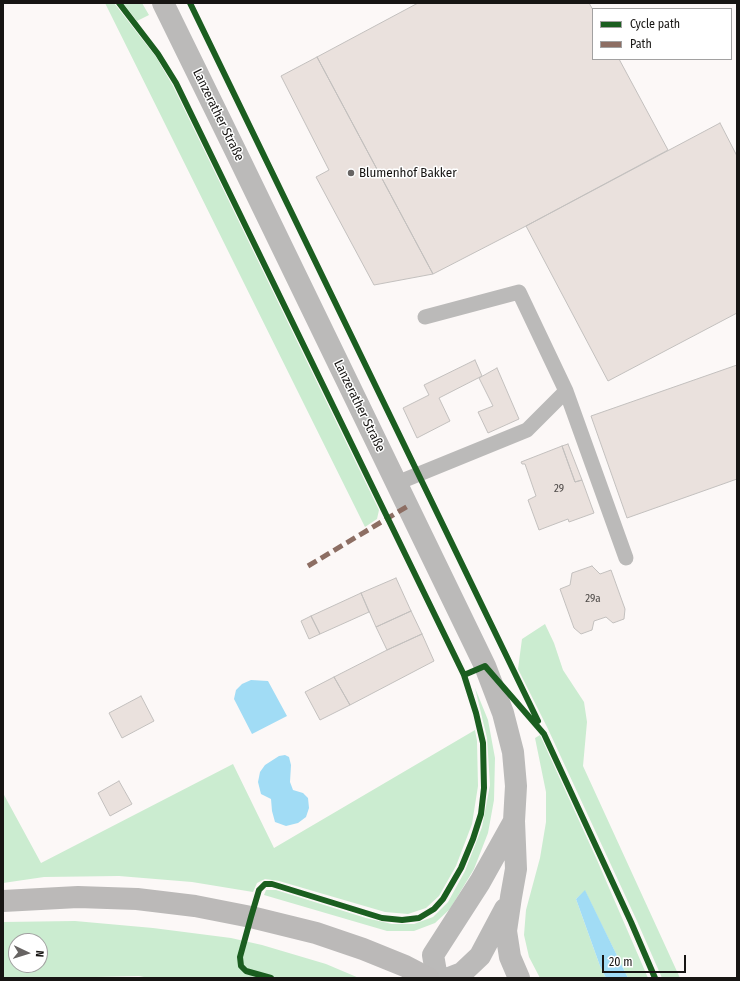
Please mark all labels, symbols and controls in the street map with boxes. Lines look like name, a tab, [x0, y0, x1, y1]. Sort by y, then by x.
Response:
legend	[592, 8, 732, 60]
text: Cycle path	[630, 17, 680, 31]
text: Path	[630, 37, 652, 51]
street label: Lanzerather Straße	[189, 66, 247, 164]
place label: Blumenhof Bakker	[359, 165, 457, 181]
marker: Blumenhof Bakker	[346, 168, 356, 178]
street label: Lanzerather Straße	[330, 357, 388, 455]
house number: 29	[554, 482, 564, 496]
house number: 29a	[585, 592, 601, 606]
north arrow	[8, 933, 48, 973]
scale bar	[604, 947, 688, 973]
text: N	[33, 950, 46, 958]
text: 20 m	[609, 955, 633, 969]

